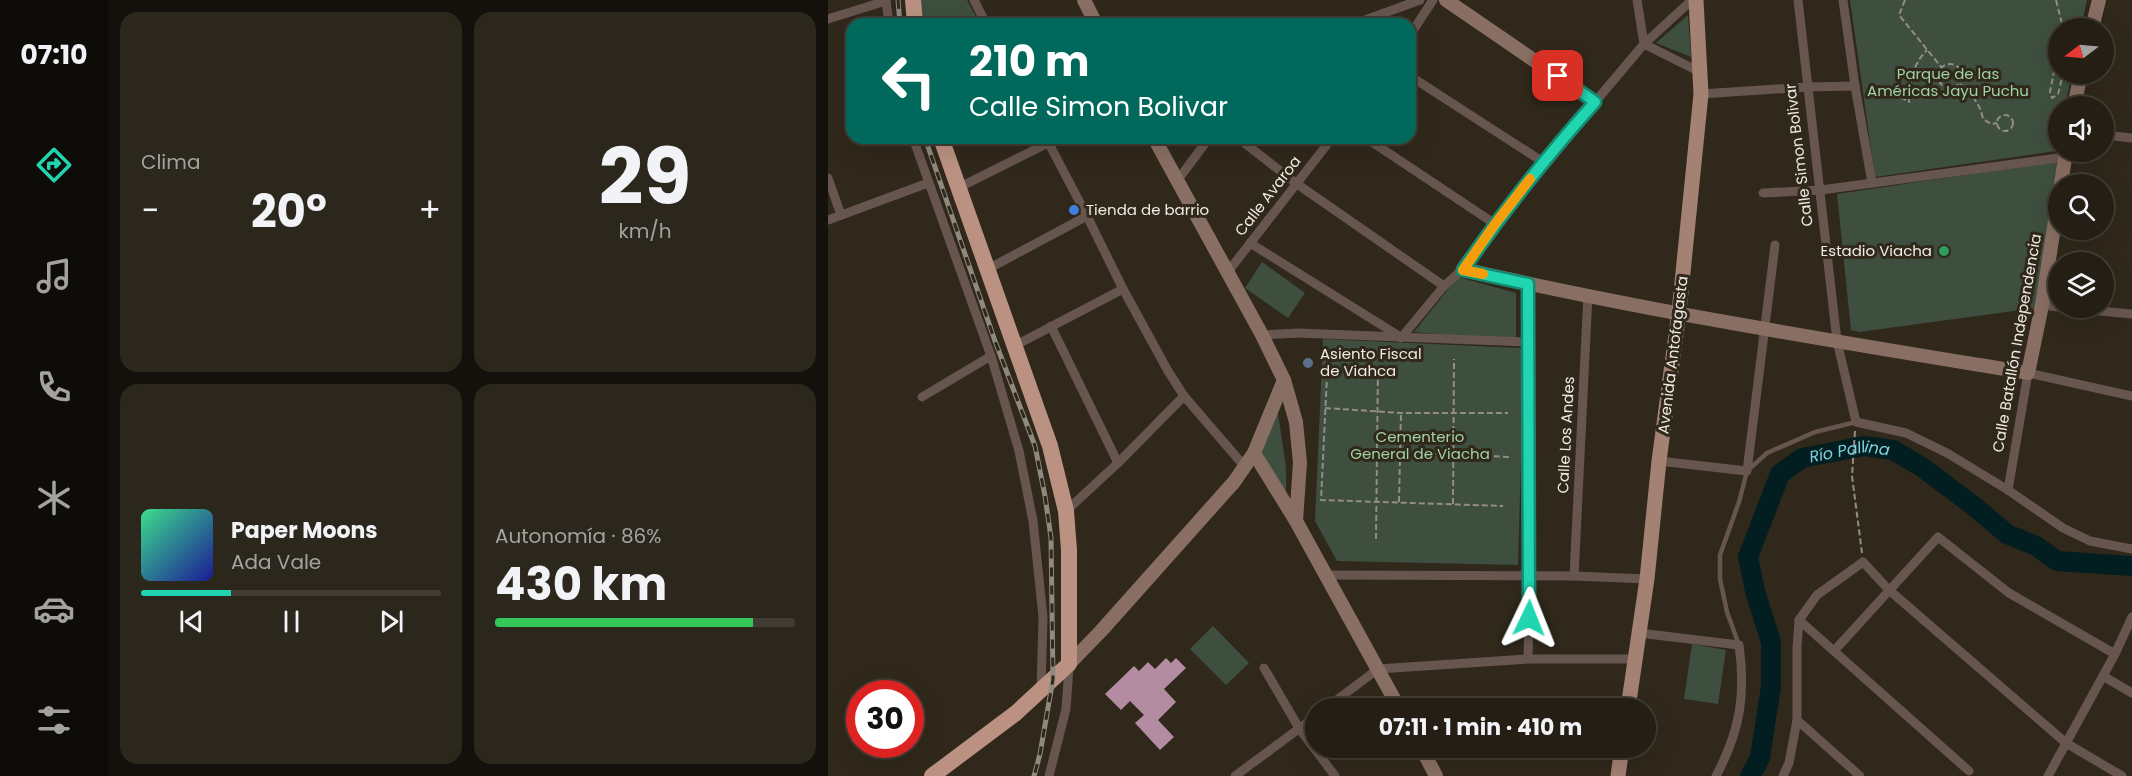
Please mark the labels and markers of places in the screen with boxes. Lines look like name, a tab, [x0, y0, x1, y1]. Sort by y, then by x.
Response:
pin	[1532, 50, 1583, 101]
place label: Tienda de barrio	[1086, 199, 1209, 220]
marker: Tienda de barrio	[1067, 203, 1081, 217]
place label: Estadio Viacha	[1821, 240, 1932, 261]
marker: Estadio Viacha	[1937, 244, 1951, 258]
place label: Asiento Fiscal de Viahca	[1320, 343, 1422, 381]
marker: Asiento Fiscal de Viahca	[1301, 356, 1315, 370]

